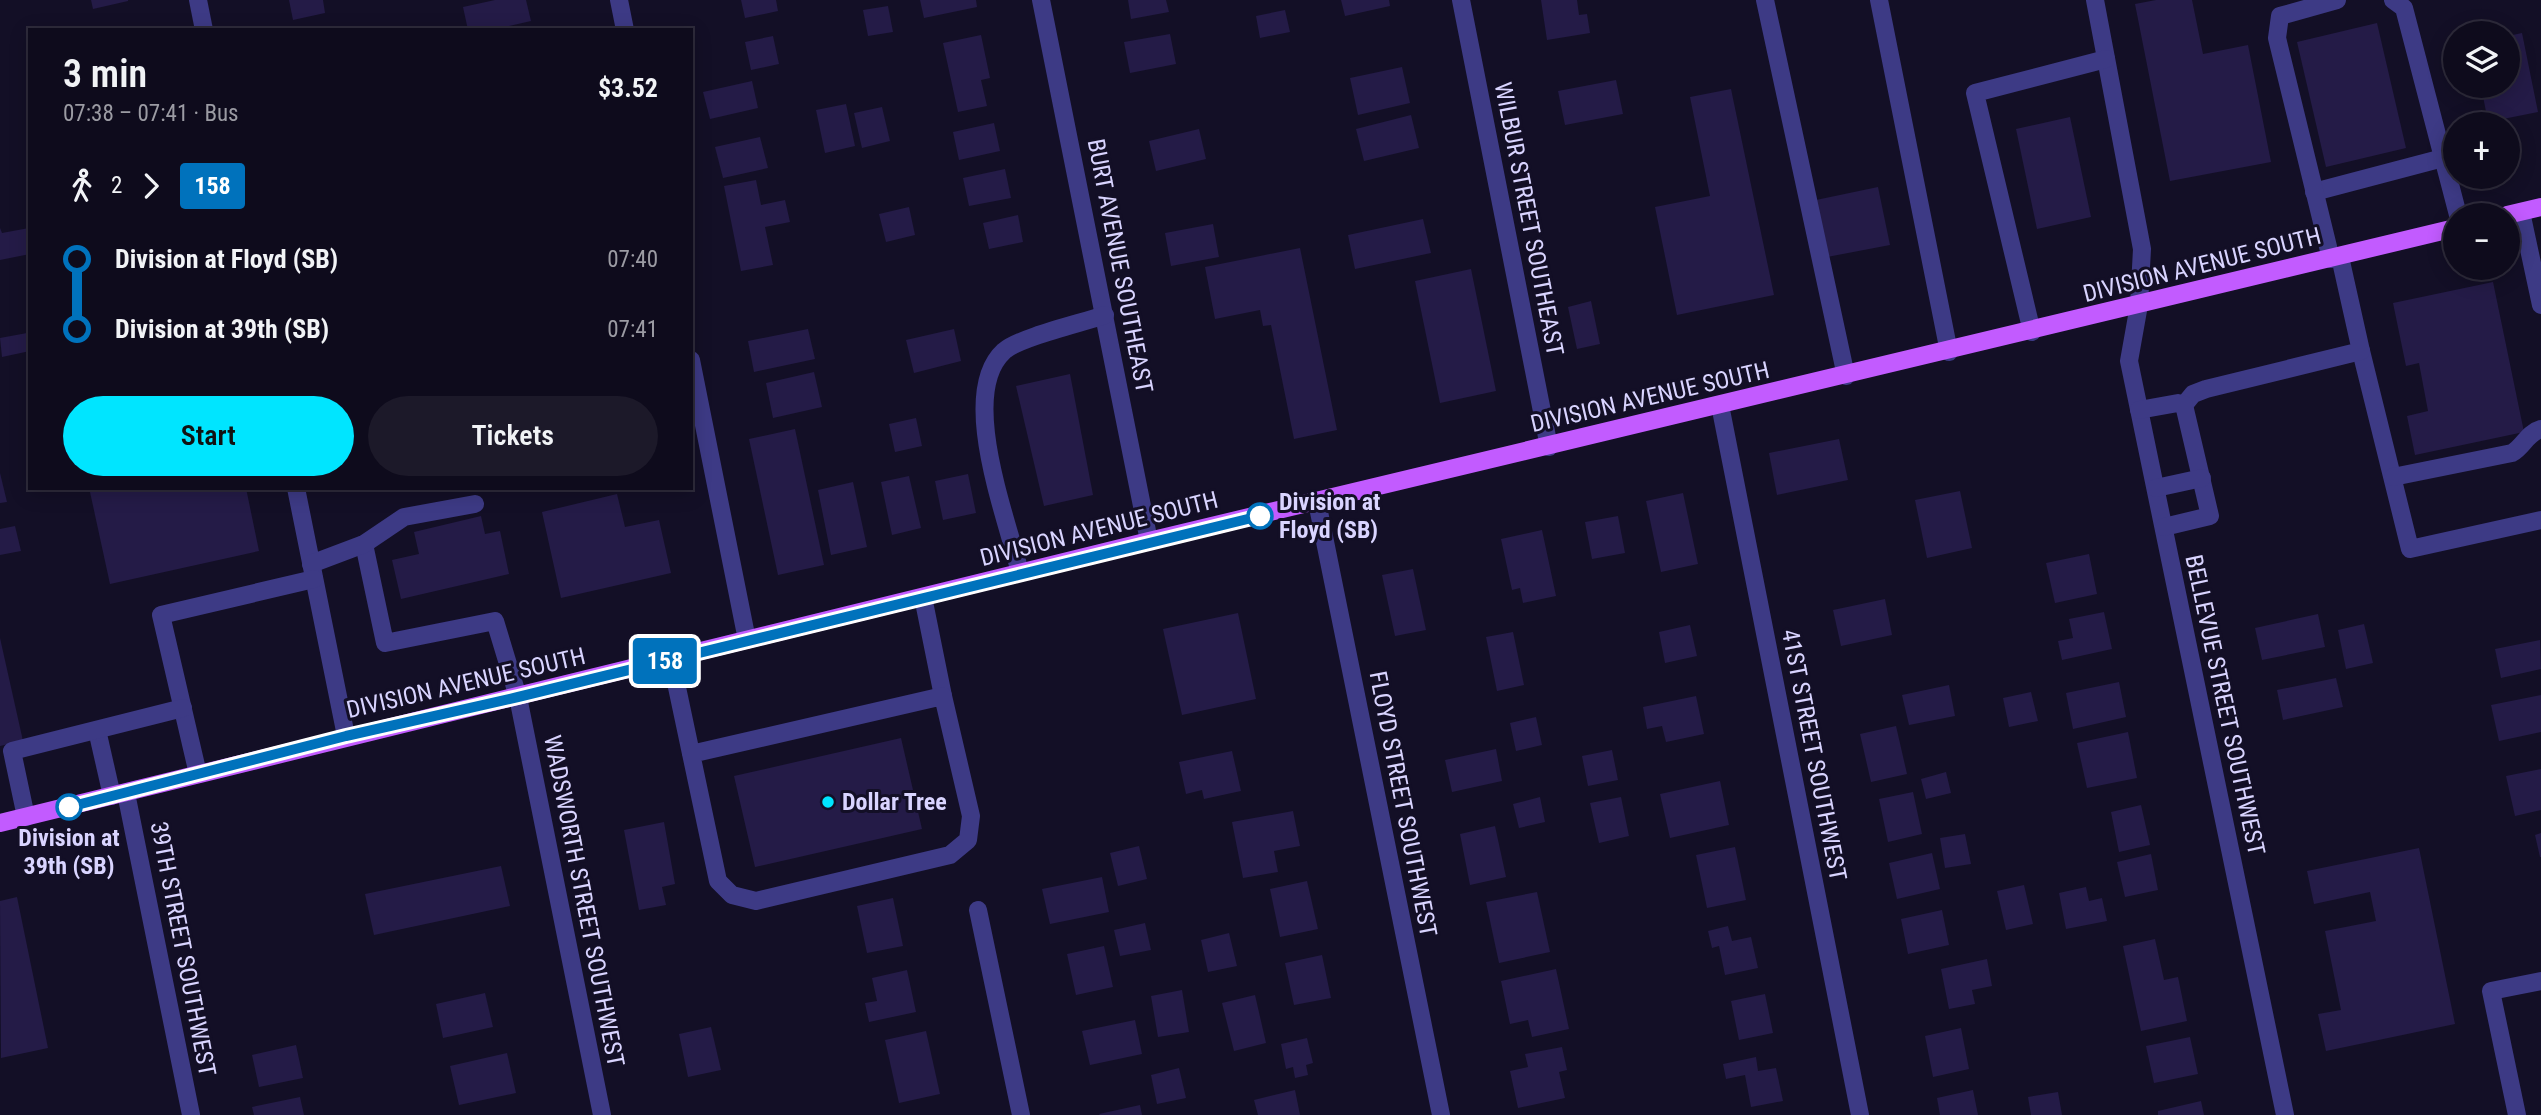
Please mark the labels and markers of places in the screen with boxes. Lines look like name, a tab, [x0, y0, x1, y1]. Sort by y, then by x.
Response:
place label: Division at Floyd (SB)	[1279, 488, 1380, 544]
marker: Division at Floyd (SB)	[1247, 503, 1273, 529]
place label: Dollar Tree	[842, 788, 947, 816]
marker: Division at 39th (SB)	[56, 794, 82, 820]
marker: Dollar Tree	[820, 794, 836, 810]
place label: Division at 39th (SB)	[18, 824, 120, 880]

